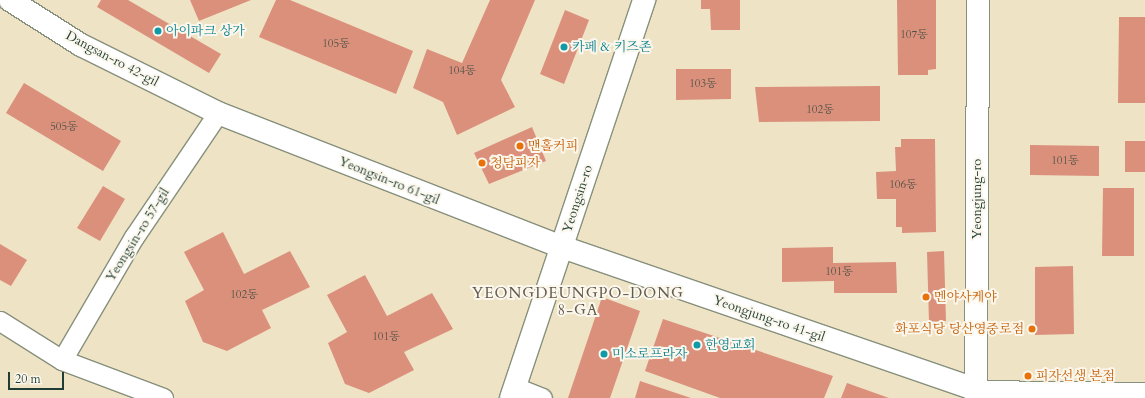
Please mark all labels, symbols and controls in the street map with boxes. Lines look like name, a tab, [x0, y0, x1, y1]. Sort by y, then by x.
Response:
place label: 아이파크 상가	[166, 23, 245, 39]
marker: 아이파크 상가	[153, 26, 163, 36]
street label: Dangsan-ro 42-gil	[63, 28, 161, 90]
house number: 107동	[900, 28, 928, 42]
house number: 105동	[322, 37, 350, 51]
place label: 카페 & 키즈존	[572, 39, 651, 55]
marker: 카페 & 키즈존	[559, 42, 569, 52]
house number: 104동	[448, 64, 476, 78]
house number: 103동	[689, 77, 717, 91]
house number: 102동	[806, 103, 834, 117]
house number: 505동	[50, 120, 78, 134]
place label: 맨홀커피	[528, 138, 578, 154]
marker: 맨홀커피	[515, 141, 525, 151]
street label: Yeongsin-ro 61-gil	[336, 154, 442, 208]
house number: 101동	[1051, 154, 1079, 168]
place label: 청담피자	[490, 155, 540, 171]
marker: 청담피자	[477, 158, 487, 168]
street label: Yeongjung-ro	[969, 159, 985, 239]
street label: Yeongsin-ro	[560, 163, 596, 235]
house number: 106동	[889, 178, 917, 192]
street label: Yeongsin-ro 57-gil	[103, 185, 173, 285]
house number: 101동	[825, 265, 853, 279]
district label: YEONGDEUNGPO-DONG 8-GA	[472, 284, 684, 319]
house number: 102동	[230, 288, 258, 302]
place label: 멘야사케야	[934, 289, 997, 305]
marker: 멘야사케야	[921, 292, 931, 302]
street label: Yeongjung-ro 41-gil	[711, 293, 827, 345]
place label: 화포식당 당산영중로점	[895, 321, 1024, 337]
marker: 화포식당 당산영중로점	[1027, 324, 1037, 334]
house number: 101동	[372, 330, 400, 344]
place label: 한영교회	[705, 337, 755, 353]
marker: 한영교회	[692, 340, 702, 350]
place label: 미소로프라자	[612, 346, 687, 362]
marker: 미소로프라자	[599, 349, 609, 359]
scale bar	[10, 364, 66, 390]
place label: 피자선생 본점	[1036, 368, 1115, 384]
text: 20 m	[15, 371, 41, 387]
marker: 피자선생 본점	[1023, 371, 1033, 381]

